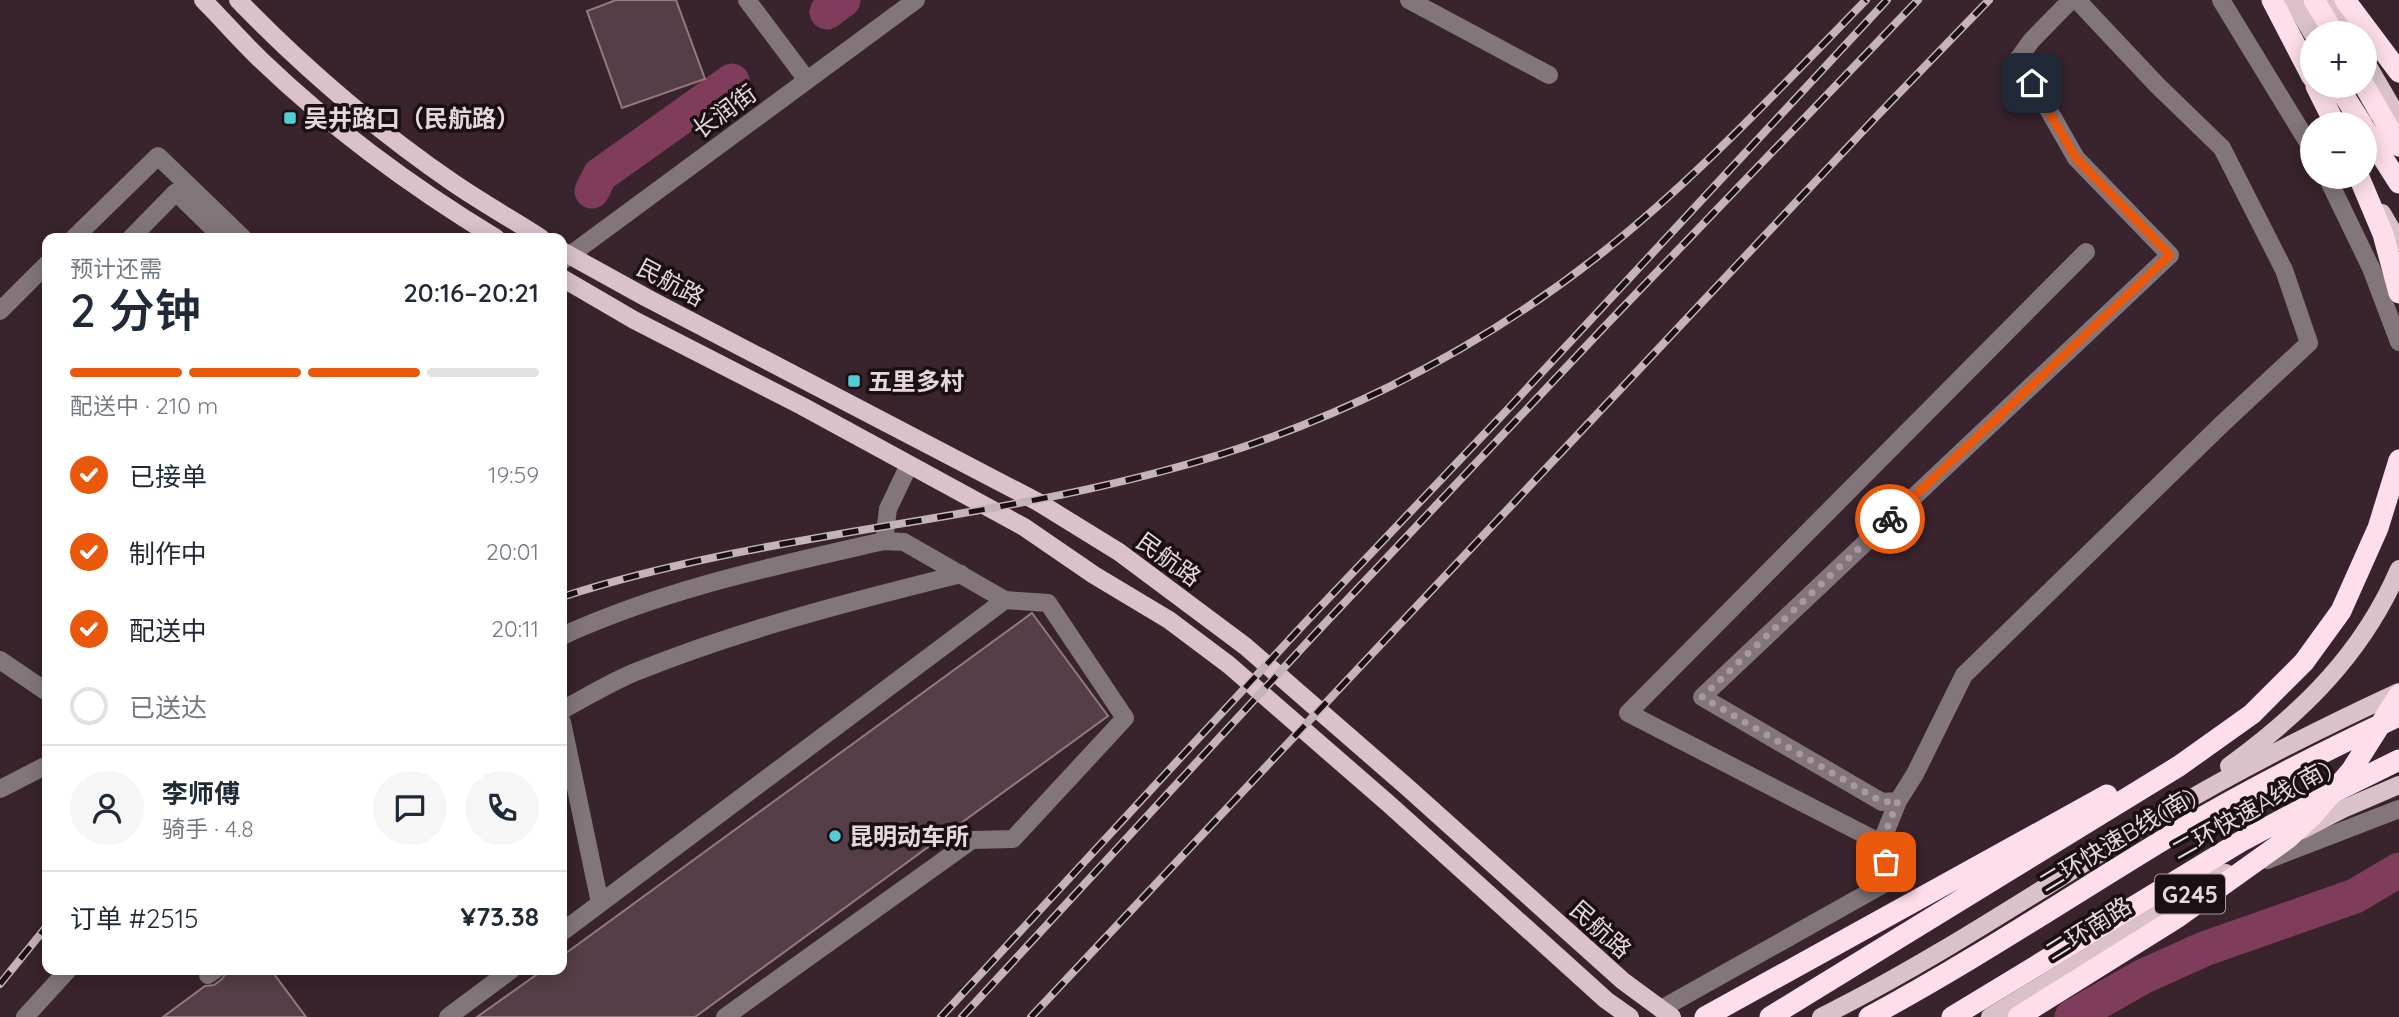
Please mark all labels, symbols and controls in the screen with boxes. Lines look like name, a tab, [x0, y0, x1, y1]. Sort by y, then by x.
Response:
map controls	[2300, 21, 2377, 189]
button: +	[2300, 21, 2377, 98]
pin	[2002, 53, 2062, 113]
icon: home	[2013, 64, 2051, 102]
street label: 长润街	[686, 78, 762, 144]
place label: 吴井路口（民航路）	[304, 103, 520, 133]
marker: 吴井路口（民航路）	[282, 110, 298, 126]
button: −	[2300, 112, 2377, 189]
street label: 民航路	[632, 252, 710, 312]
text: 预计还需	[70, 254, 162, 283]
text: 20:16–20:21	[403, 276, 539, 309]
text: 2 分钟	[70, 281, 201, 339]
place label: 五里多村	[868, 366, 964, 396]
marker: 五里多村	[846, 373, 862, 389]
text: 配送中 · 210 m	[70, 391, 218, 420]
icon: check	[70, 456, 108, 494]
text: 已接单	[129, 460, 207, 493]
text: 19:59	[488, 460, 539, 489]
courier	[1855, 484, 1925, 554]
icon: bike	[1871, 500, 1909, 538]
street label: 民航路	[1131, 526, 1207, 592]
icon: check	[70, 533, 108, 571]
text: 制作中	[129, 537, 207, 570]
text: 20:01	[486, 537, 539, 566]
icon: check	[70, 610, 108, 648]
text: 配送中	[129, 614, 207, 647]
text: 20:11	[491, 614, 539, 643]
text: 已送达	[129, 691, 207, 724]
street label: 二环快速A线(南)	[2166, 753, 2336, 865]
button: person	[70, 771, 144, 845]
button: chat	[373, 771, 447, 845]
button: phone	[465, 771, 539, 845]
text: 李师傅	[162, 777, 240, 810]
street label: 二环快速B线(南)	[2033, 780, 2201, 898]
text: 骑手 · 4.8	[162, 814, 254, 843]
place label: 昆明动车所	[849, 821, 969, 851]
marker: 昆明动车所	[827, 828, 843, 844]
pin	[1856, 832, 1916, 892]
icon: bag	[1867, 843, 1905, 881]
road number: G245	[2155, 874, 2225, 914]
street label: 二环南路	[2039, 890, 2137, 966]
street label: 民航路	[1564, 894, 1638, 964]
text: ¥73.38	[461, 900, 539, 933]
text: 订单 #2515	[70, 902, 198, 935]

